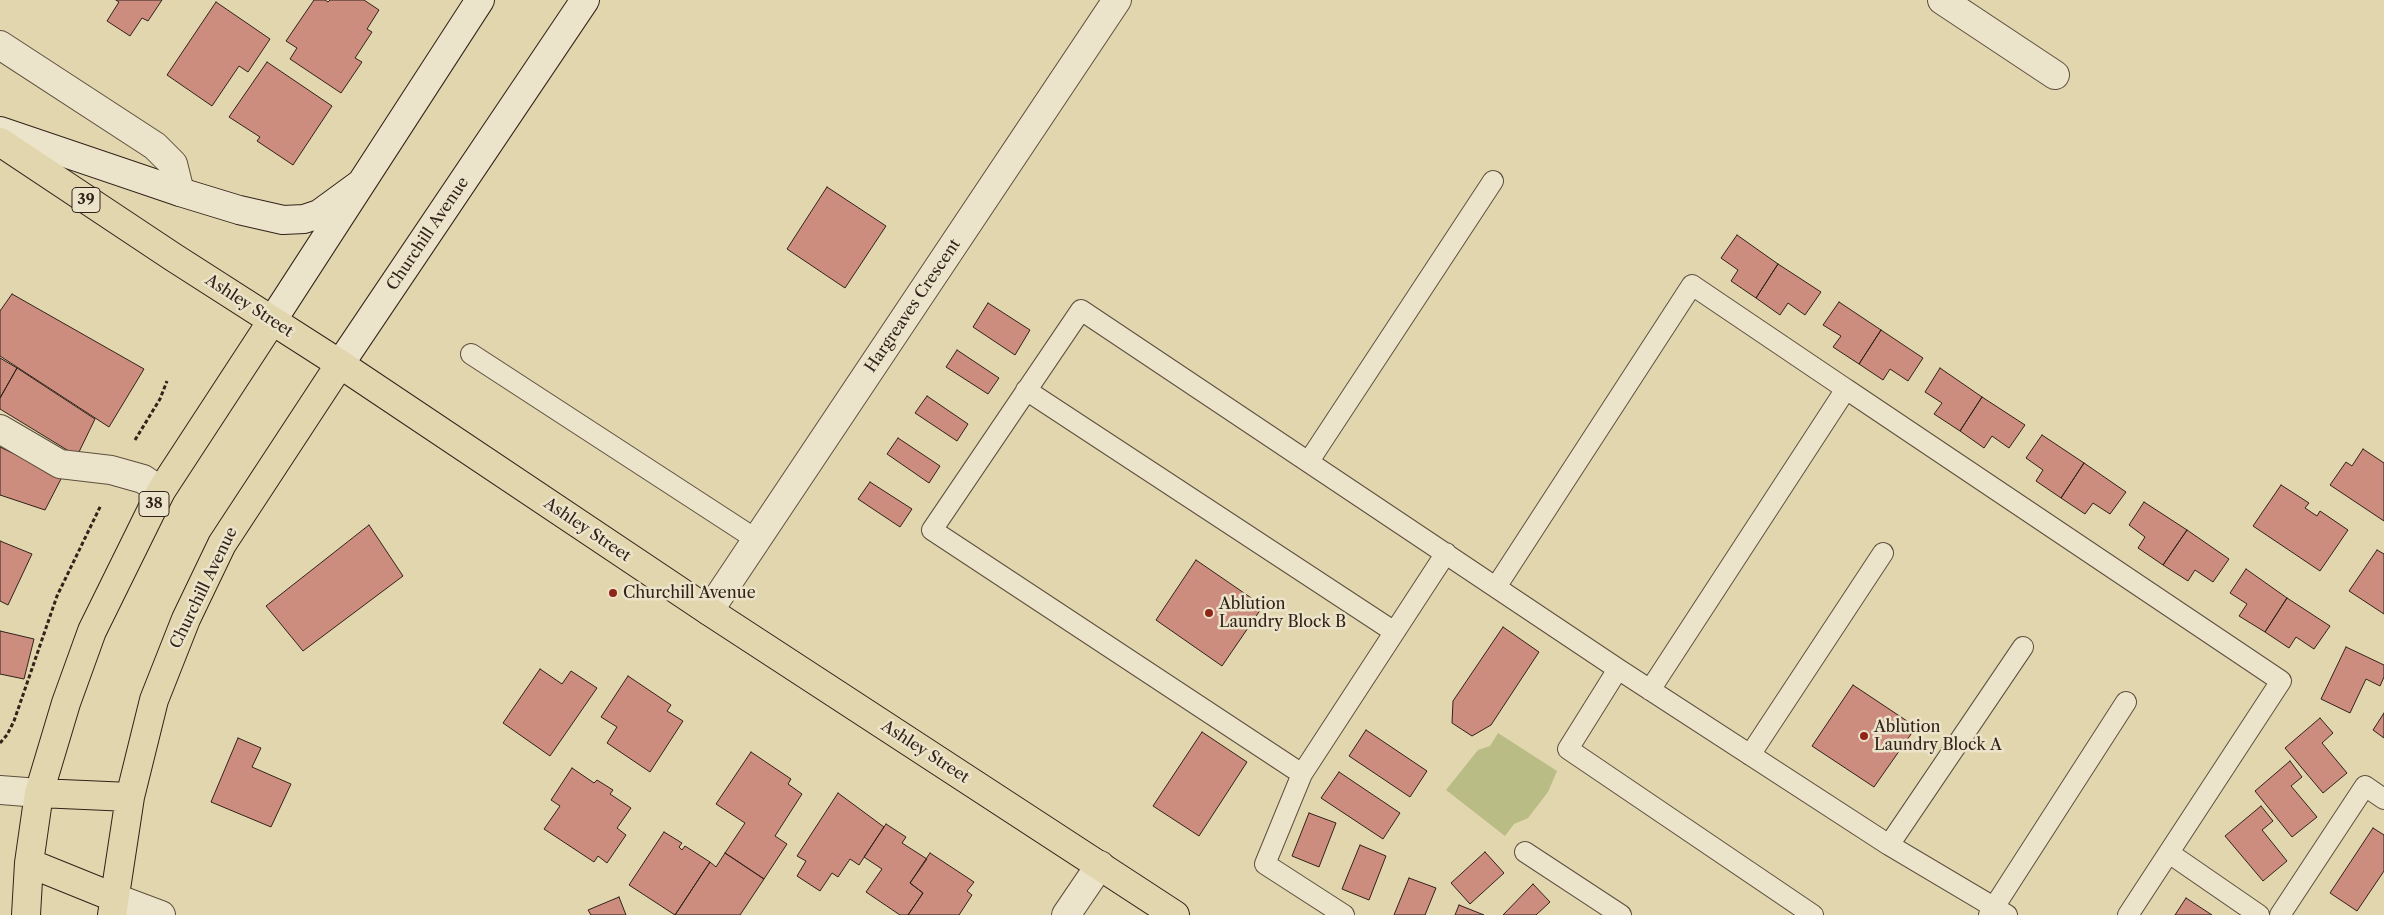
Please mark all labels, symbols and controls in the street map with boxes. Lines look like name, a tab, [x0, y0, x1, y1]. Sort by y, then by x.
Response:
street label: Churchill Avenue	[383, 174, 473, 294]
road number: 39	[72, 188, 100, 212]
street label: Hargreaves Crescent	[861, 236, 965, 376]
street label: Ashley Street	[202, 271, 296, 341]
road number: 38	[139, 492, 169, 516]
street label: Ashley Street	[540, 494, 634, 566]
street label: Churchill Avenue	[166, 524, 242, 652]
place label: Churchill Avenue	[623, 583, 756, 603]
marker: Churchill Avenue	[607, 587, 619, 599]
place label: Ablution Laundry Block B	[1219, 594, 1346, 632]
marker: Ablution Laundry Block B	[1203, 607, 1215, 619]
street label: Ashley Street	[878, 717, 972, 787]
place label: Ablution Laundry Block A	[1874, 717, 2002, 755]
marker: Ablution Laundry Block A	[1858, 730, 1870, 742]

